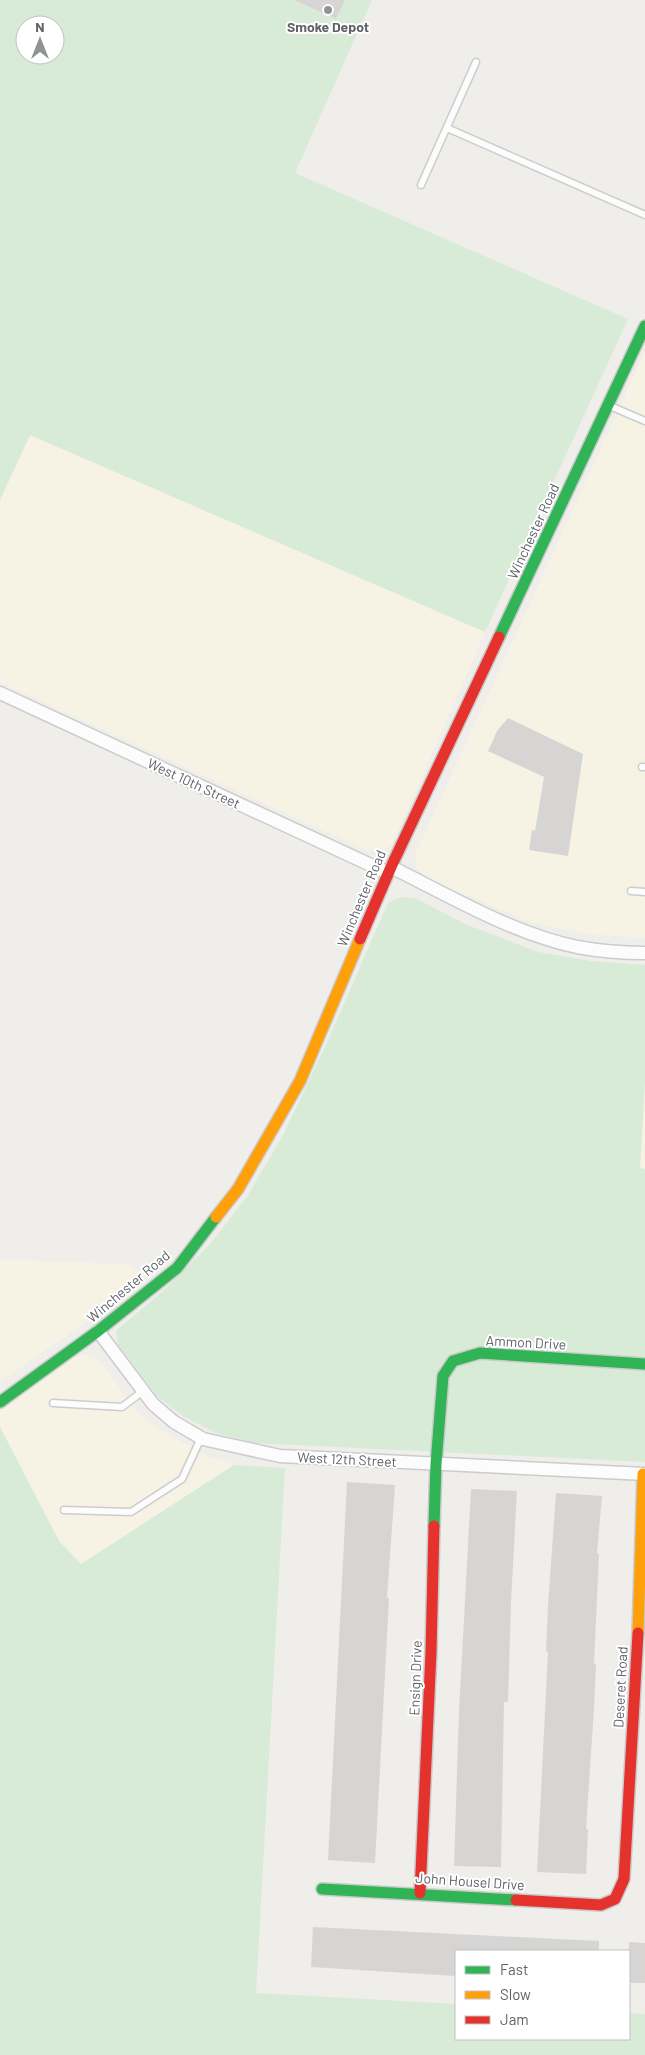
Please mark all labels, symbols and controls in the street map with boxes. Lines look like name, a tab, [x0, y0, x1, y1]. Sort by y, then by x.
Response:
marker: Smoke Depot	[322, 4, 334, 16]
north arrow	[15, 15, 65, 65]
text: N	[35, 18, 45, 35]
place label: Smoke Depot	[287, 18, 369, 35]
street label: Winchester Road	[503, 481, 563, 581]
street label: West 10th Street	[145, 754, 243, 812]
street label: Winchester Road	[333, 847, 389, 949]
street label: Winchester Road	[83, 1246, 173, 1326]
street label: Ammon Drive	[485, 1331, 567, 1353]
street label: West 12th Street	[297, 1448, 397, 1470]
street label: Ensign Drive	[405, 1640, 425, 1716]
street label: Deseret Road	[609, 1646, 631, 1728]
street label: John Housel Drive	[415, 1869, 525, 1893]
legend	[455, 1950, 630, 2040]
text: Fast	[500, 1960, 528, 1978]
text: Slow	[500, 1985, 531, 2003]
text: Jam	[500, 2010, 529, 2028]

